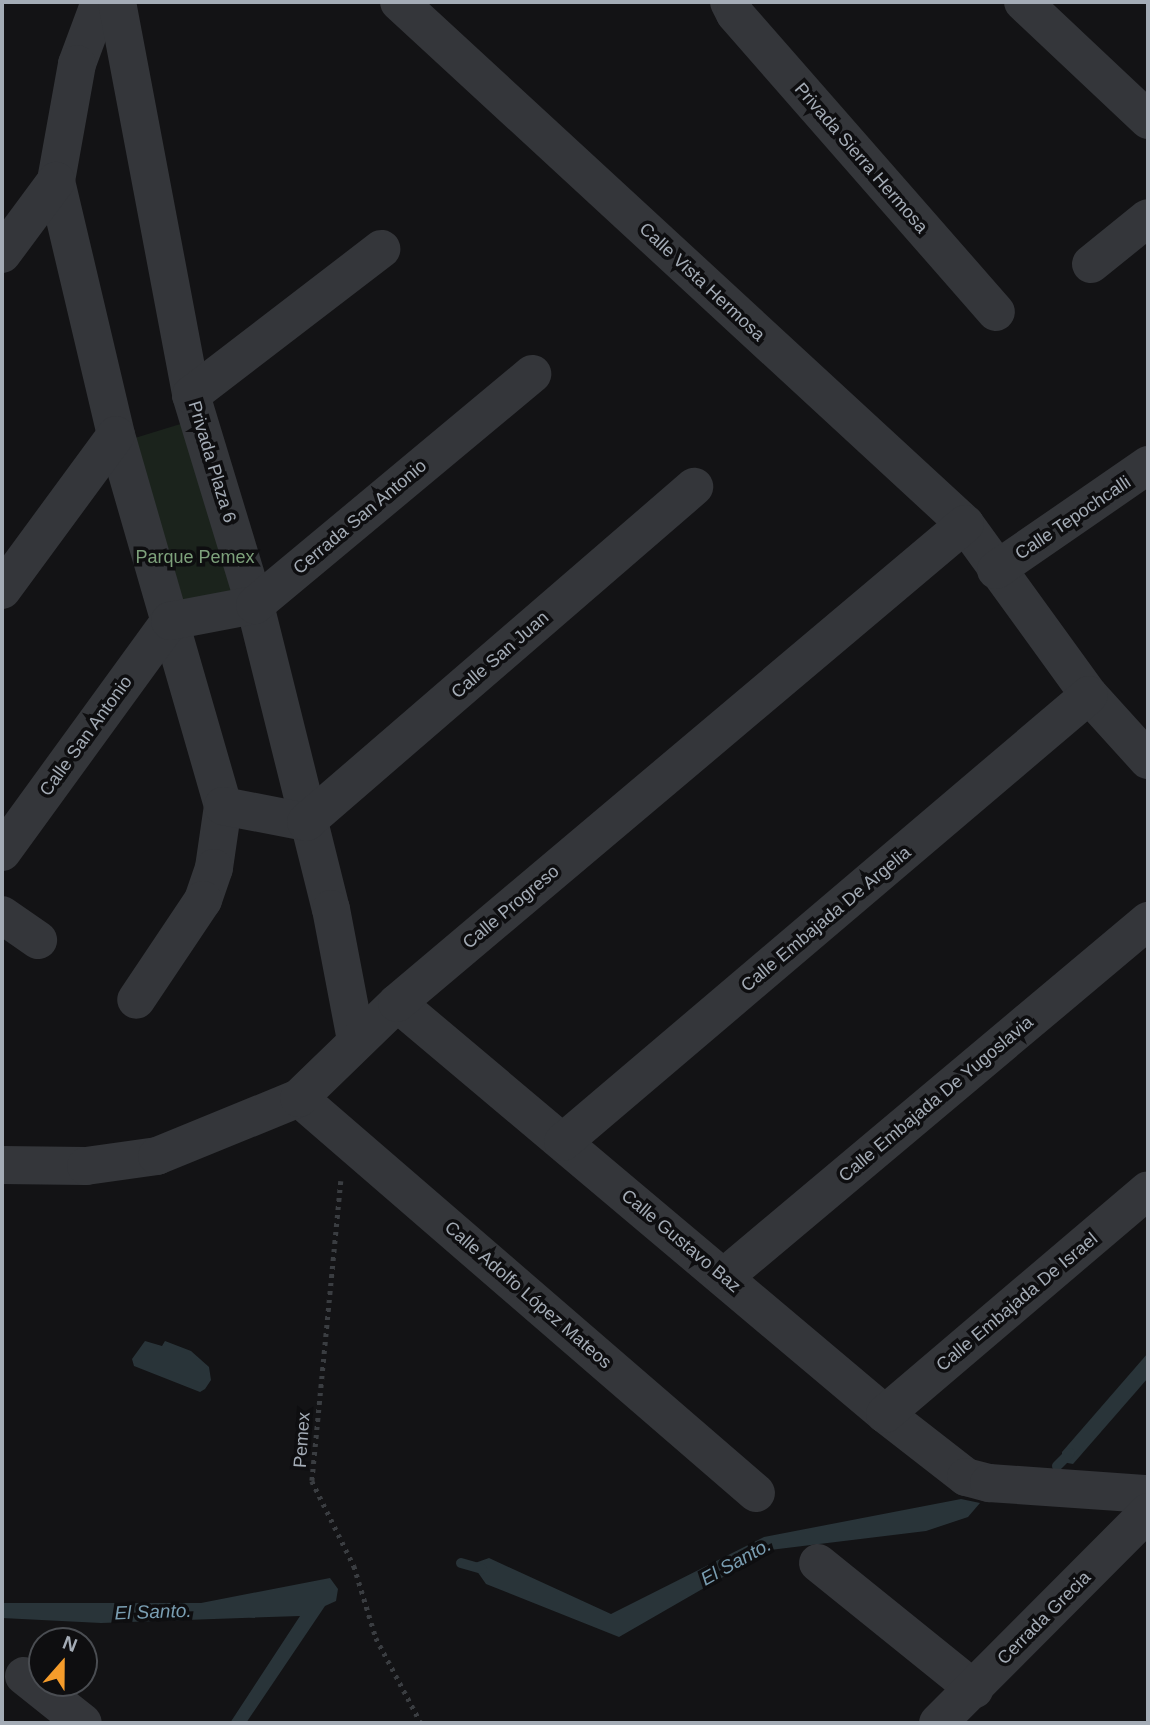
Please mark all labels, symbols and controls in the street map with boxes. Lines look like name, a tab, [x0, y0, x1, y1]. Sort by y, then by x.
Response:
street label: Privada Sierra Hermosa	[790, 78, 932, 238]
street label: Calle Vista Hermosa	[635, 218, 769, 346]
street label: Privada Plaza 6	[183, 399, 241, 525]
street label: Cerrada San Antonio	[289, 455, 431, 579]
street label: Calle Tepochcalli	[1011, 471, 1135, 565]
park label: Parque Pemex	[135, 546, 255, 568]
street label: Calle San Juan	[447, 607, 553, 703]
street label: Calle San Antonio	[35, 671, 137, 801]
street label: Calle Embajada De Argelia	[736, 841, 916, 997]
street label: Calle Progreso	[458, 860, 564, 954]
street label: Calle Embajada De Yugoslavia	[834, 1011, 1038, 1187]
street label: Calle Gustavo Baz	[617, 1185, 745, 1297]
street label: Calle Adolfo López Mateos	[440, 1216, 616, 1374]
street label: Calle Embajada De Israel	[932, 1228, 1102, 1376]
street label: Pemex	[289, 1411, 315, 1469]
water label: El Santo.	[697, 1533, 775, 1591]
street label: Cerrada Grecia	[993, 1567, 1095, 1669]
water label: El Santo.	[114, 1599, 192, 1625]
north arrow	[28, 1627, 98, 1697]
text: N	[60, 1632, 80, 1656]

